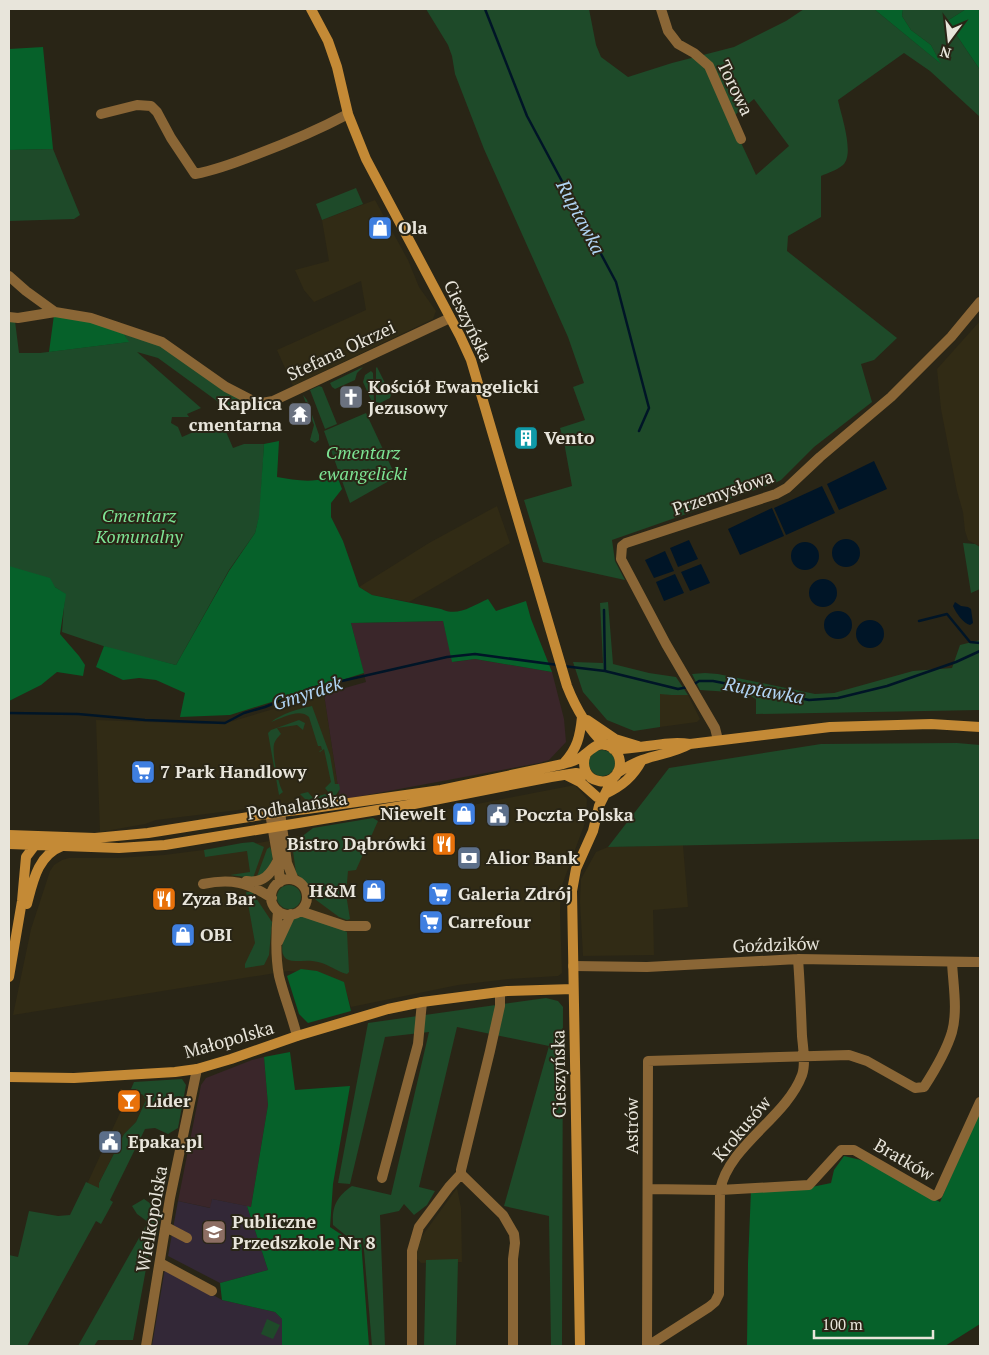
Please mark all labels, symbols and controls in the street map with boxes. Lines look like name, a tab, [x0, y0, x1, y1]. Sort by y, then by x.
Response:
north arrow	[924, 15, 974, 65]
text: N	[938, 42, 953, 64]
street label: Torowa	[712, 56, 760, 119]
water label: Ruptawka	[551, 174, 612, 258]
shop icon: Ola	[367, 215, 393, 241]
place label: Ola	[398, 215, 428, 239]
street label: Cieszyńska	[439, 276, 499, 366]
street label: Stefana Okrzei	[282, 314, 399, 386]
place label: Kościół Ewangelicki Jezusowy	[368, 374, 539, 419]
church icon: Kościół Ewangelicki Jezusowy	[338, 384, 364, 410]
place label: Kaplica cmentarna	[189, 391, 282, 436]
temple icon: Kaplica cmentarna	[287, 401, 313, 427]
building icon: Vento	[513, 425, 539, 451]
place label: Vento	[544, 425, 595, 449]
park label: Cmentarz ewangelicki	[319, 440, 407, 485]
street label: Przemysłowa	[669, 464, 776, 521]
park label: Cmentarz Komunalny	[94, 503, 183, 548]
water label: Gmyrdek	[269, 669, 346, 716]
water label: Ruptawka	[721, 670, 806, 709]
supermarket icon: 7 Park Handlowy	[130, 759, 156, 785]
place label: 7 Park Handlowy	[160, 759, 307, 783]
street label: Podhalańska	[245, 785, 349, 825]
place label: Niewelt	[380, 801, 446, 825]
shop icon: Niewelt	[451, 801, 477, 827]
public building icon: Poczta Polska	[485, 802, 511, 828]
place label: Poczta Polska	[516, 802, 634, 826]
place label: Bistro Dąbrówki	[287, 831, 426, 855]
restaurant icon: Bistro Dąbrówki	[431, 831, 457, 857]
bank icon: Alior Bank	[456, 845, 482, 871]
place label: Alior Bank	[486, 845, 579, 869]
place label: H&M	[309, 878, 356, 902]
shop icon: H&M	[361, 878, 387, 904]
supermarket icon: Galeria Zdrój	[427, 881, 453, 907]
place label: Galeria Zdrój	[458, 881, 571, 905]
restaurant icon: Zyza Bar	[151, 886, 177, 912]
place label: Zyza Bar	[182, 886, 256, 910]
supermarket icon: Carrefour	[418, 909, 444, 935]
place label: Carrefour	[448, 909, 531, 933]
shop icon: OBI	[170, 922, 196, 948]
place label: OBI	[200, 922, 232, 946]
street label: Goździków	[732, 930, 821, 958]
street label: Małopolska	[181, 1015, 276, 1063]
street label: Cieszyńska	[545, 1030, 571, 1118]
bar icon: Lider	[116, 1088, 142, 1114]
place label: Lider	[146, 1088, 191, 1112]
street label: Krokusów	[707, 1090, 776, 1166]
street label: Astrów	[619, 1097, 643, 1154]
public building icon: Epaka.pl	[97, 1129, 123, 1155]
place label: Epaka.pl	[128, 1129, 203, 1153]
street label: Bratków	[870, 1132, 940, 1186]
street label: Wielkopolska	[130, 1164, 172, 1274]
place label: Publiczne Przedszkole Nr 8	[232, 1209, 376, 1254]
school or university icon: Publiczne Przedszkole Nr 8	[201, 1219, 227, 1245]
scale bar	[814, 1308, 933, 1340]
text: 100 m	[822, 1314, 863, 1334]

